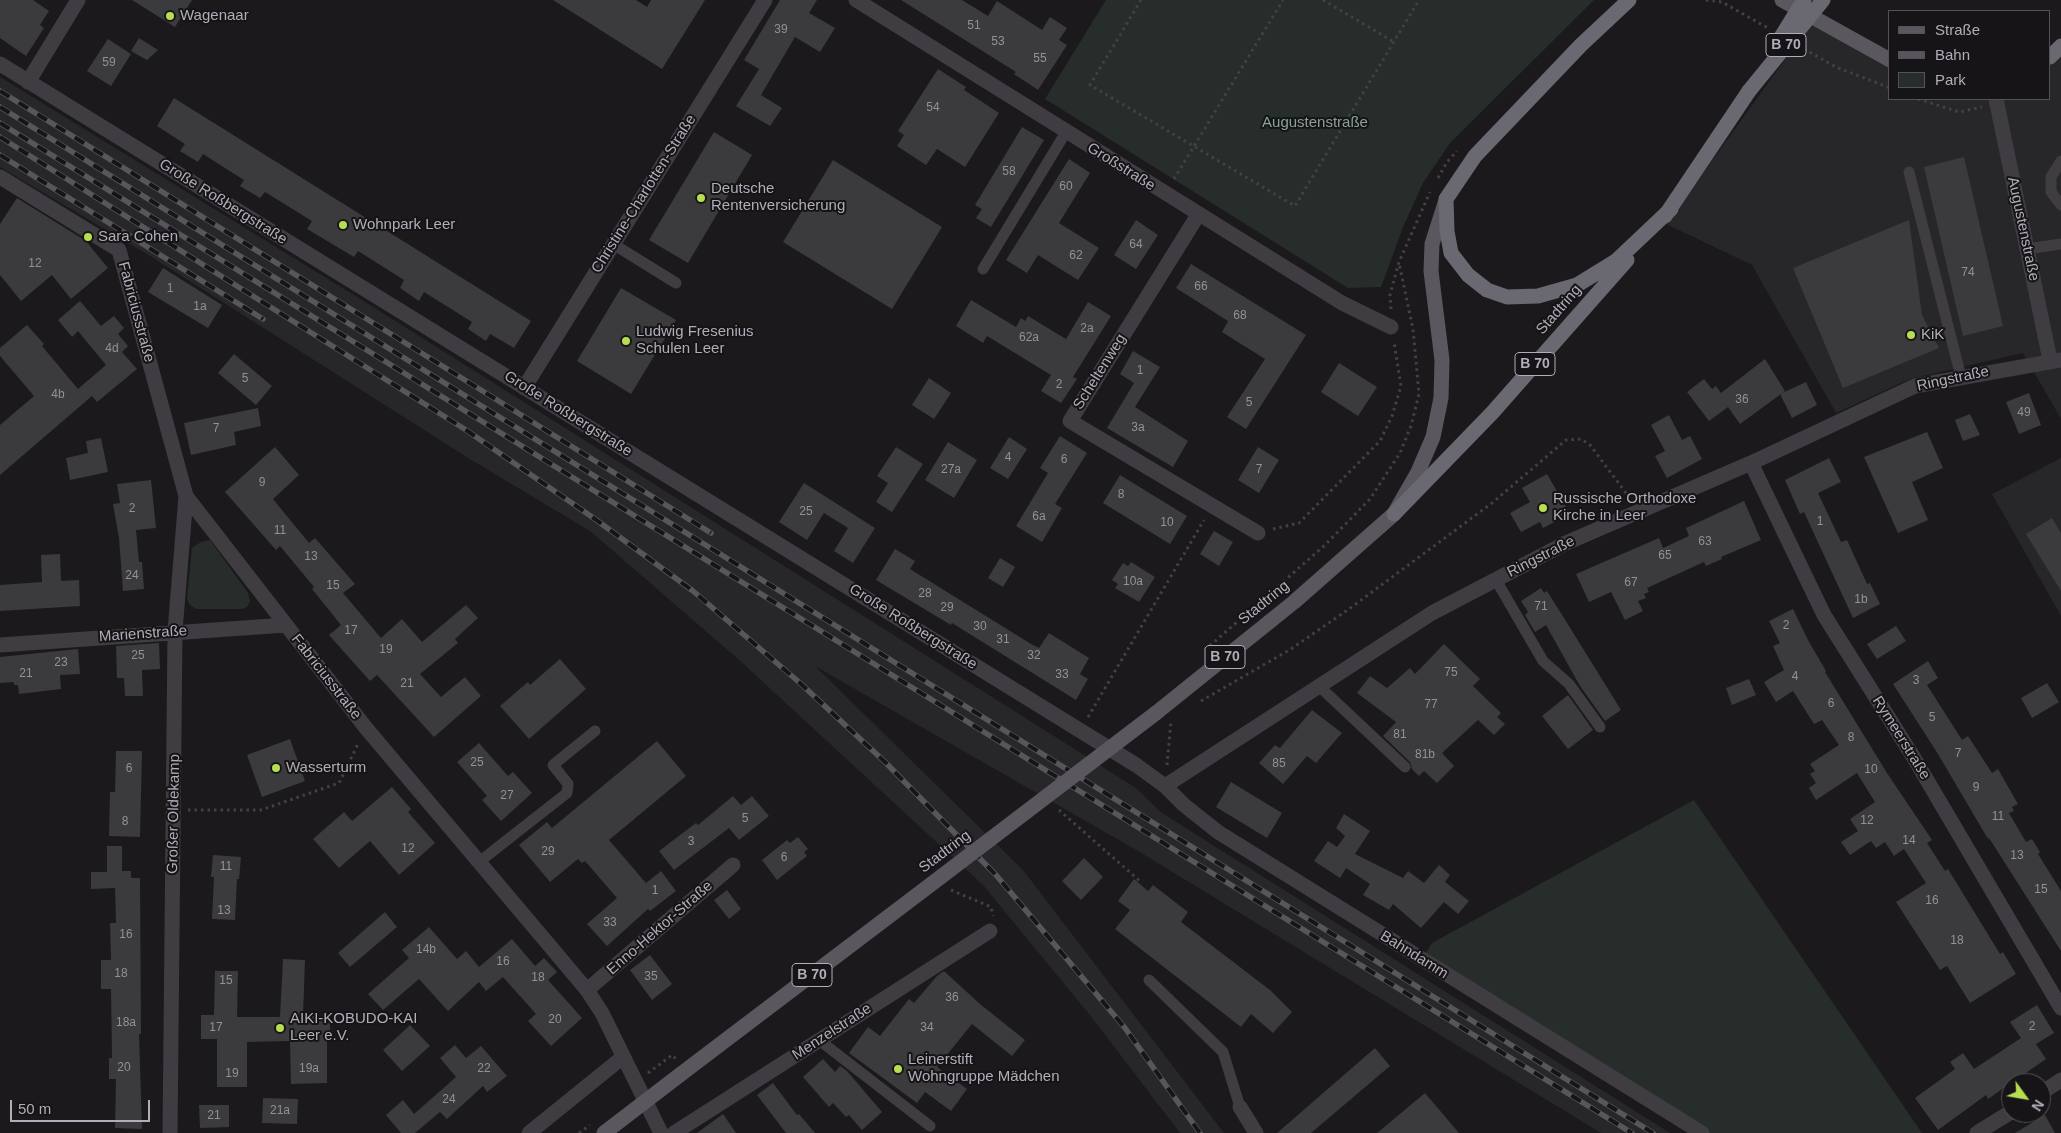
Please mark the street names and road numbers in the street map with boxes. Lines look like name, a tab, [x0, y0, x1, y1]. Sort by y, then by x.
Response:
road number: B 70	[1766, 34, 1806, 56]
street label: Christine-Charlotten-Straße	[588, 111, 700, 277]
street label: Großstraße	[1084, 139, 1158, 195]
street label: Große Roßbergstraße	[156, 155, 290, 249]
street label: Augustenstraße	[2003, 175, 2043, 283]
street label: Fabriciusstraße	[114, 260, 158, 364]
street label: Stadtring	[1533, 281, 1585, 339]
street label: Scheltenweg	[1070, 331, 1130, 413]
road number: B 70	[1515, 352, 1555, 376]
street label: Ringstraße	[1915, 363, 1991, 395]
street label: Große Roßbergstraße	[501, 367, 635, 461]
street label: Ringstraße	[1504, 532, 1578, 582]
street label: Stadtring	[1235, 577, 1293, 629]
street label: Große Roßbergstraße	[846, 580, 980, 674]
street label: Marienstraße	[98, 622, 188, 646]
street label: Fabriciusstraße	[287, 631, 365, 723]
road number: B 70	[1205, 646, 1245, 669]
street label: Rymeerstraße	[1868, 693, 1934, 783]
street label: Großer Oldekamp	[164, 754, 184, 874]
street label: Stadtring	[916, 827, 974, 877]
street label: Enno-Hektor-Straße	[603, 877, 717, 979]
street label: Bahndamm	[1377, 927, 1451, 983]
road number: B 70	[792, 964, 832, 986]
street label: Menzelstraße	[789, 1000, 875, 1064]

